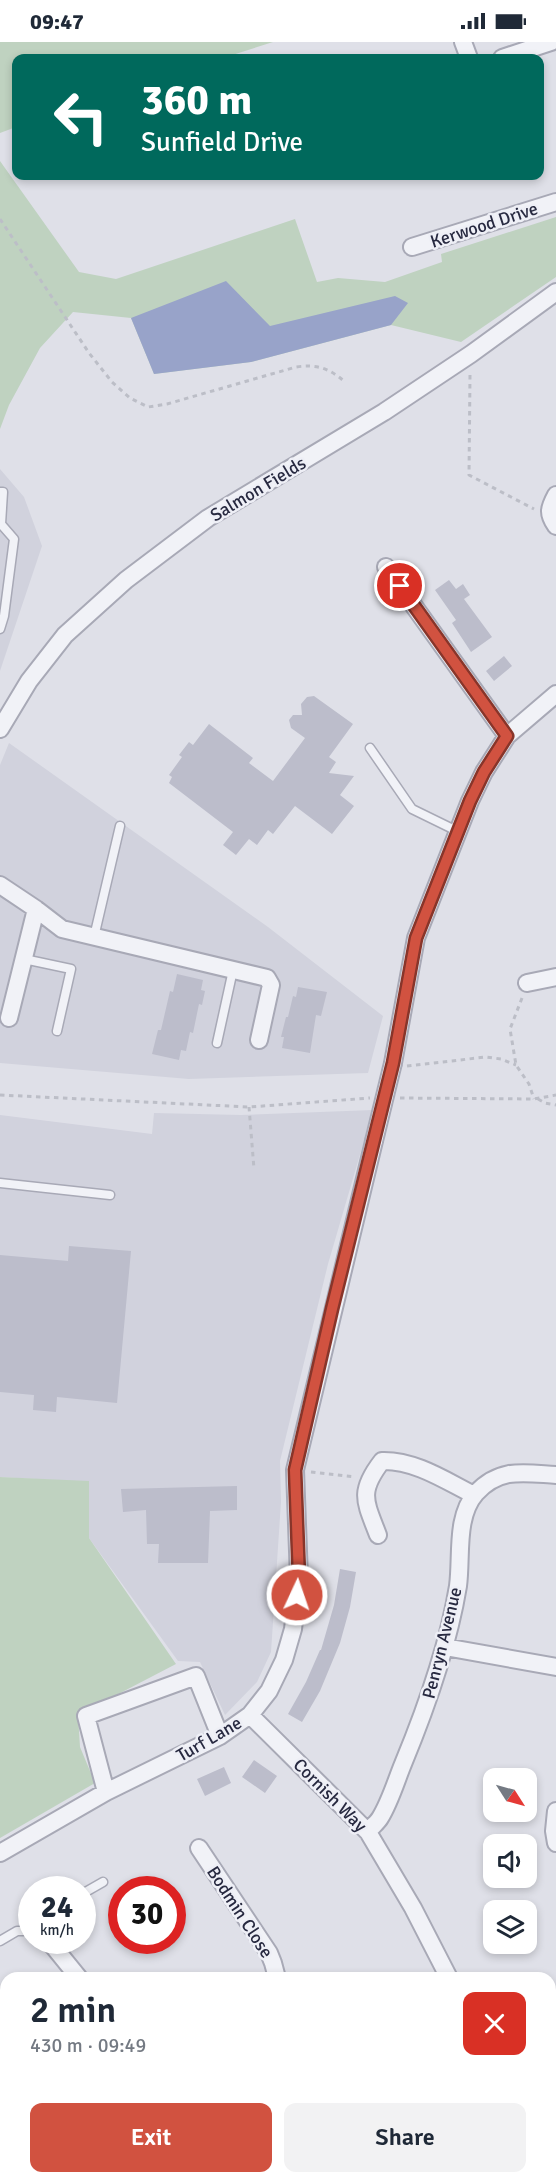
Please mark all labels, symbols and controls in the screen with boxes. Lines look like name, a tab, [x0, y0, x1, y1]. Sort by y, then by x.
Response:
text: 09:47	[30, 8, 84, 35]
text: 360 m	[141, 75, 252, 126]
icon: left	[42, 78, 120, 156]
text: Sunfield Drive	[141, 126, 303, 159]
street label: Kerwood Drive	[427, 197, 541, 253]
street label: Salmon Fields	[206, 452, 310, 526]
pin	[374, 560, 425, 611]
icon: arrive	[383, 569, 416, 602]
position arrow	[265, 1563, 329, 1627]
street label: Penryn Avenue	[418, 1585, 466, 1701]
street label: Turf Lane	[173, 1712, 245, 1766]
street label: Cornish Way	[289, 1754, 372, 1837]
north arrow	[483, 1768, 537, 1822]
map controls	[483, 1768, 537, 1954]
button: sound	[483, 1834, 537, 1888]
street label: Bodmin Close	[202, 1862, 278, 1962]
speed limit sign: 30	[108, 1876, 186, 1954]
text: 24	[41, 1889, 73, 1926]
button: layers	[483, 1900, 537, 1954]
text: km/h	[40, 1921, 74, 1939]
text: 2 min	[30, 1988, 116, 2033]
button: close	[463, 1992, 526, 2055]
text: 430 m · 09:49	[30, 2033, 146, 2058]
button: Exit	[30, 2103, 272, 2172]
button: Share	[284, 2103, 526, 2172]

